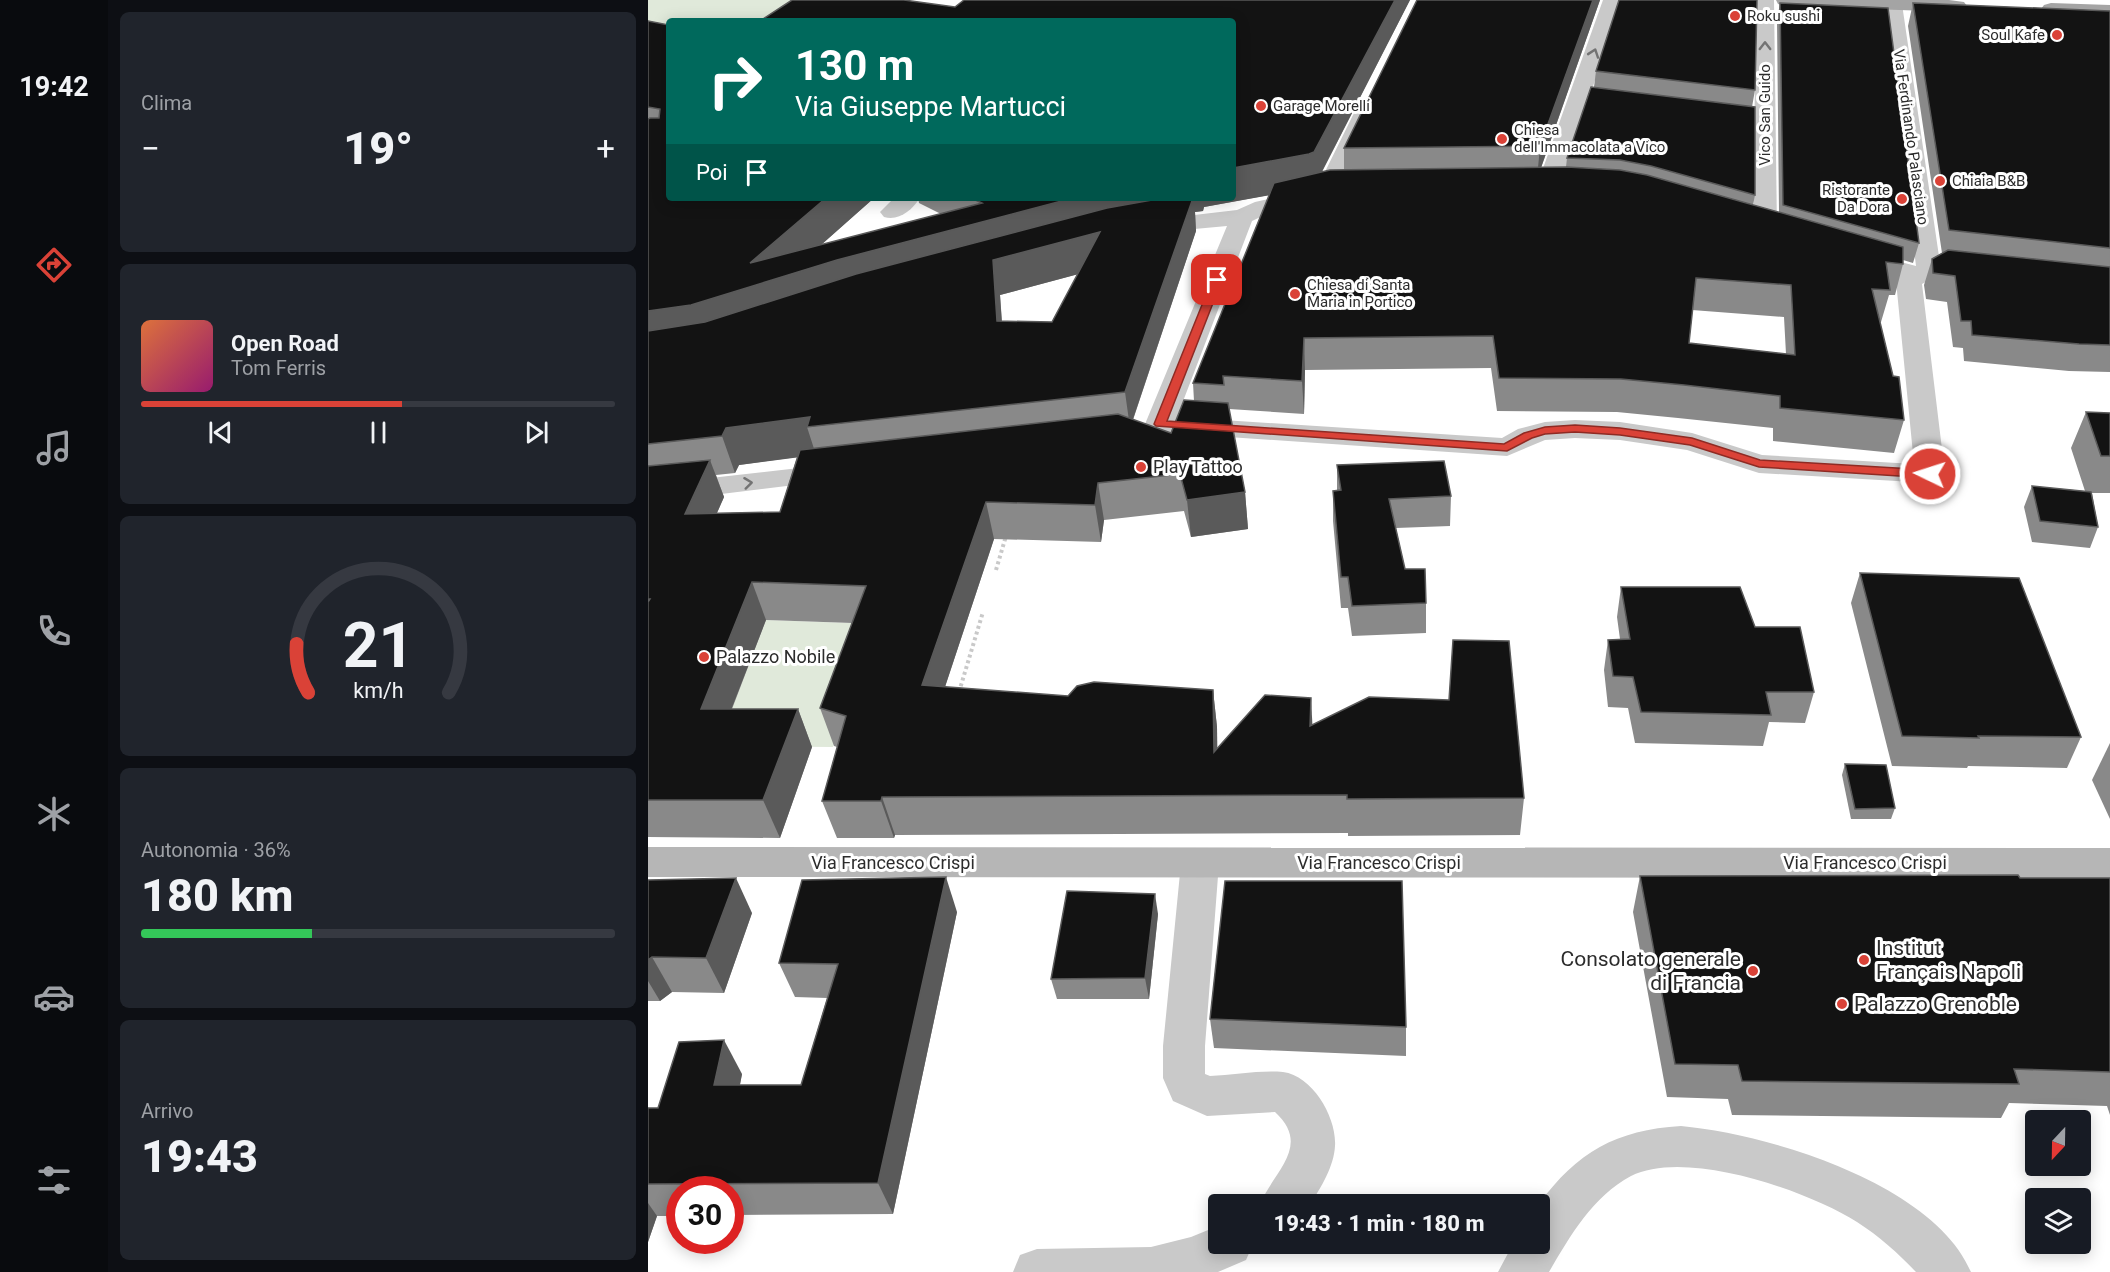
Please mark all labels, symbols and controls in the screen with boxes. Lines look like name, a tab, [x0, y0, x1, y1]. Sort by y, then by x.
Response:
place label: Roku sushi	[1747, 7, 1820, 25]
marker: Roku sushi	[1728, 9, 1742, 23]
place label: Soul Kafe	[1981, 26, 2045, 44]
marker: Soul Kafe	[2050, 28, 2064, 42]
text: 130 m	[795, 41, 914, 90]
icon: right	[696, 42, 774, 120]
one-way arrow	[1759, 42, 1771, 51]
one-way arrow	[1587, 48, 1599, 59]
street label: Via Ferdinando Palasciano	[1890, 48, 1932, 226]
street label: Vico San Guido	[1756, 64, 1774, 166]
text: 19:42	[19, 71, 89, 103]
text: Clima	[141, 91, 192, 115]
text: Via Giuseppe Martucci	[795, 91, 1066, 123]
place label: Garage Morelli	[1273, 97, 1370, 115]
marker: Garage Morelli	[1254, 99, 1268, 113]
place label: Chiesa dell'Immacolata a Vico	[1514, 121, 1665, 156]
text: 19°	[343, 122, 413, 175]
text: −	[141, 129, 160, 168]
text: +	[596, 129, 615, 168]
marker: Chiesa dell'Immacolata a Vico	[1495, 132, 1509, 146]
icon: arrive	[740, 156, 773, 189]
text: Poi	[696, 160, 728, 185]
place label: Chiaia B&B	[1952, 172, 2025, 190]
marker: Chiaia B&B	[1933, 174, 1947, 188]
place label: Ristorante Da Dora	[1822, 181, 1890, 216]
marker: Ristorante Da Dora	[1895, 192, 1909, 206]
icon: directions	[33, 244, 75, 286]
pin	[1191, 254, 1242, 305]
icon: arrive	[1200, 263, 1233, 296]
place label: Chiesa di Santa Maria in Portico	[1307, 276, 1413, 311]
marker: Chiesa di Santa Maria in Portico	[1288, 287, 1302, 301]
text: Open Road	[231, 331, 339, 356]
text: Tom Ferris	[231, 356, 326, 380]
icon: previous	[204, 416, 237, 449]
icon: pause	[362, 416, 395, 449]
icon: next	[520, 416, 553, 449]
icon: music	[33, 427, 75, 469]
position arrow	[1898, 442, 1962, 506]
place label: Play Tattoo	[1153, 456, 1243, 477]
marker: Play Tattoo	[1134, 460, 1148, 474]
one-way arrow	[743, 477, 752, 490]
text: 21	[342, 609, 414, 682]
icon: phone	[33, 610, 75, 652]
place label: Palazzo Nobile	[716, 646, 835, 667]
marker: Palazzo Nobile	[697, 650, 711, 664]
text: km/h	[353, 678, 403, 703]
icon: climate	[33, 793, 75, 835]
text: Autonomia · 36%	[141, 838, 291, 862]
street label: Via Francesco Crispi	[811, 852, 975, 873]
street label: Via Francesco Crispi	[1297, 852, 1461, 873]
street label: Via Francesco Crispi	[1783, 852, 1947, 873]
text: 180 km	[141, 869, 293, 922]
place label: Institut Français Napoli	[1876, 936, 2021, 984]
place label: Consolato generale di Francia	[1561, 947, 1741, 995]
marker: Institut Français Napoli	[1857, 953, 1871, 967]
marker: Consolato generale di Francia	[1746, 964, 1760, 978]
icon: car	[33, 976, 75, 1018]
place label: Palazzo Grenoble	[1854, 992, 2017, 1016]
marker: Palazzo Grenoble	[1835, 997, 1849, 1011]
text: Arrivo	[141, 1099, 193, 1123]
north arrow	[2025, 1110, 2091, 1176]
map controls	[2025, 1110, 2091, 1254]
text: 19:43	[141, 1130, 258, 1183]
icon: filters	[33, 1159, 75, 1201]
speed limit sign: 30	[666, 1176, 744, 1254]
button: layers	[2025, 1188, 2091, 1254]
text: 19:43 · 1 min · 180 m	[1274, 1211, 1484, 1236]

